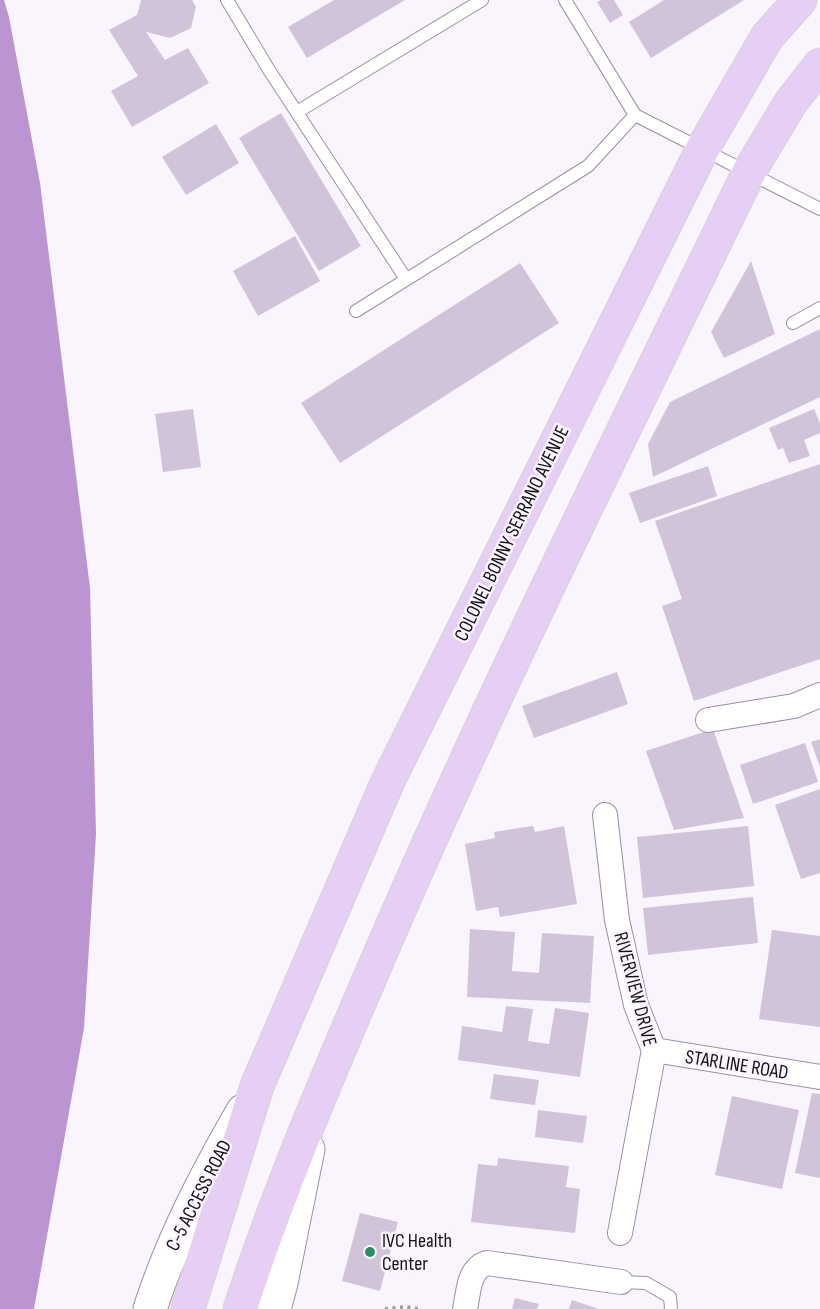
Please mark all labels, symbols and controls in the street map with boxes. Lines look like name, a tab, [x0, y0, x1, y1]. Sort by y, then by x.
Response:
street label: COLONEL BONNY SERRANO AVENUE	[449, 422, 575, 645]
street label: RIVERVIEW DRIVE	[608, 929, 662, 1049]
street label: STARLINE ROAD	[684, 1045, 790, 1085]
street label: C-5 ACCESS ROAD	[161, 1136, 237, 1255]
place label: IVC Health Center	[382, 1229, 452, 1276]
marker: IVC Health Center	[363, 1245, 377, 1259]

